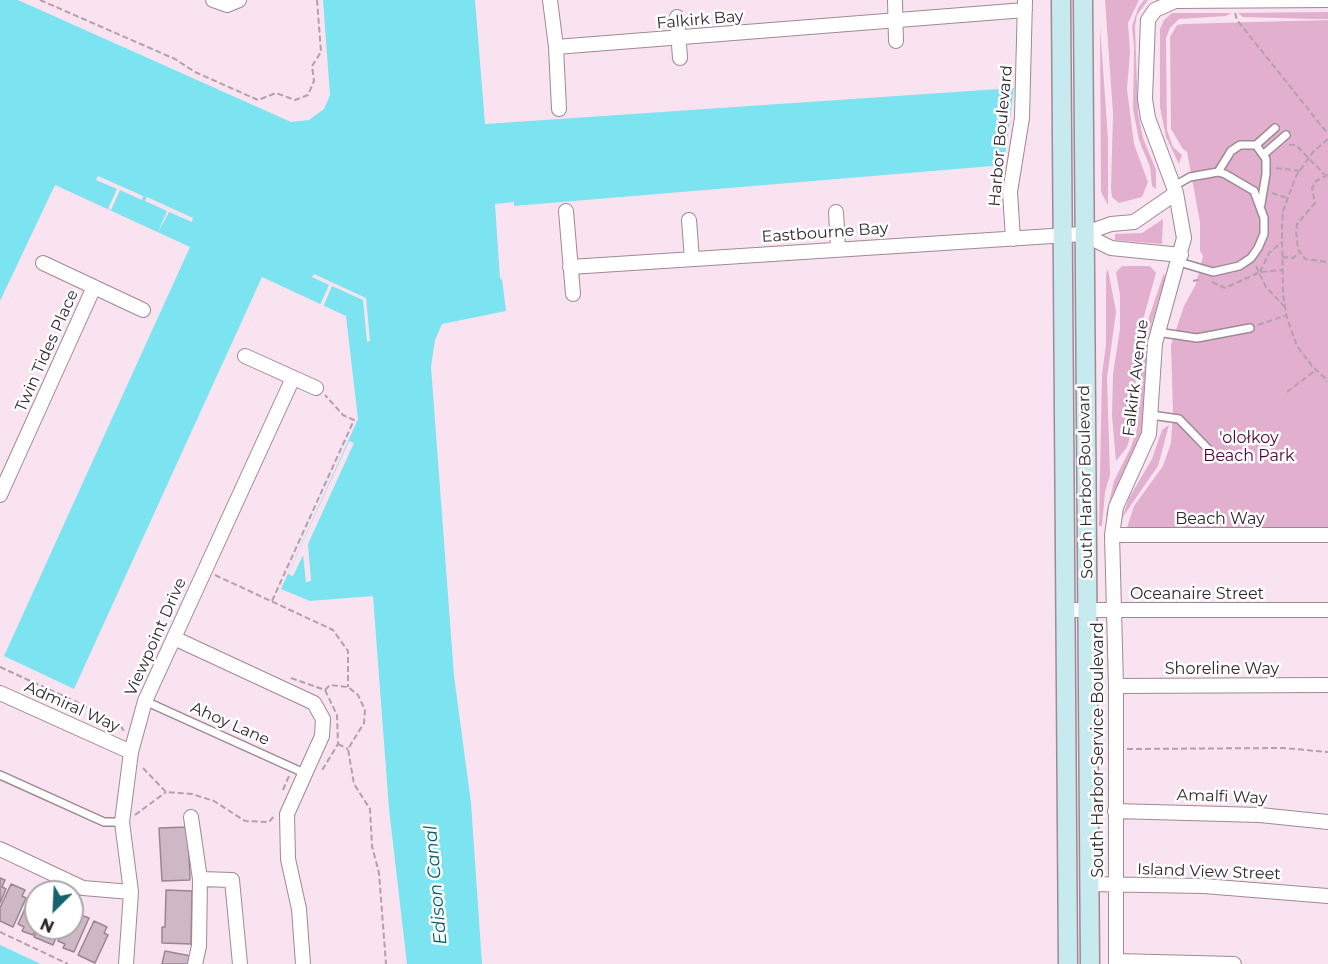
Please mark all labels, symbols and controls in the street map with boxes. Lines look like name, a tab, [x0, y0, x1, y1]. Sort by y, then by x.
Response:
street label: Falkirk Bay	[656, 7, 744, 33]
street label: Harbor Boulevard	[985, 65, 1017, 207]
street label: Eastbourne Bay	[761, 219, 889, 247]
street label: Twin Tides Place	[11, 287, 83, 415]
street label: Falkirk Avenue	[1119, 318, 1153, 438]
street label: South Harbor Boulevard	[1075, 385, 1097, 579]
park label: 'olołkoy Beach Park	[1203, 428, 1295, 466]
street label: Beach Way	[1175, 509, 1265, 529]
street label: Viewpoint Drive	[121, 575, 191, 699]
street label: Oceanaire Street	[1130, 584, 1264, 604]
street label: South Harbor Service Boulevard	[1088, 622, 1108, 878]
street label: Shoreline Way	[1165, 659, 1279, 679]
street label: Admiral Way	[22, 678, 122, 736]
street label: Ahoy Lane	[188, 698, 272, 750]
street label: Amalfi Way	[1176, 786, 1268, 808]
water label: Edison Canal	[420, 824, 452, 946]
street label: Island View Street	[1137, 860, 1281, 884]
north arrow	[24, 880, 84, 940]
text: N	[38, 914, 57, 936]

